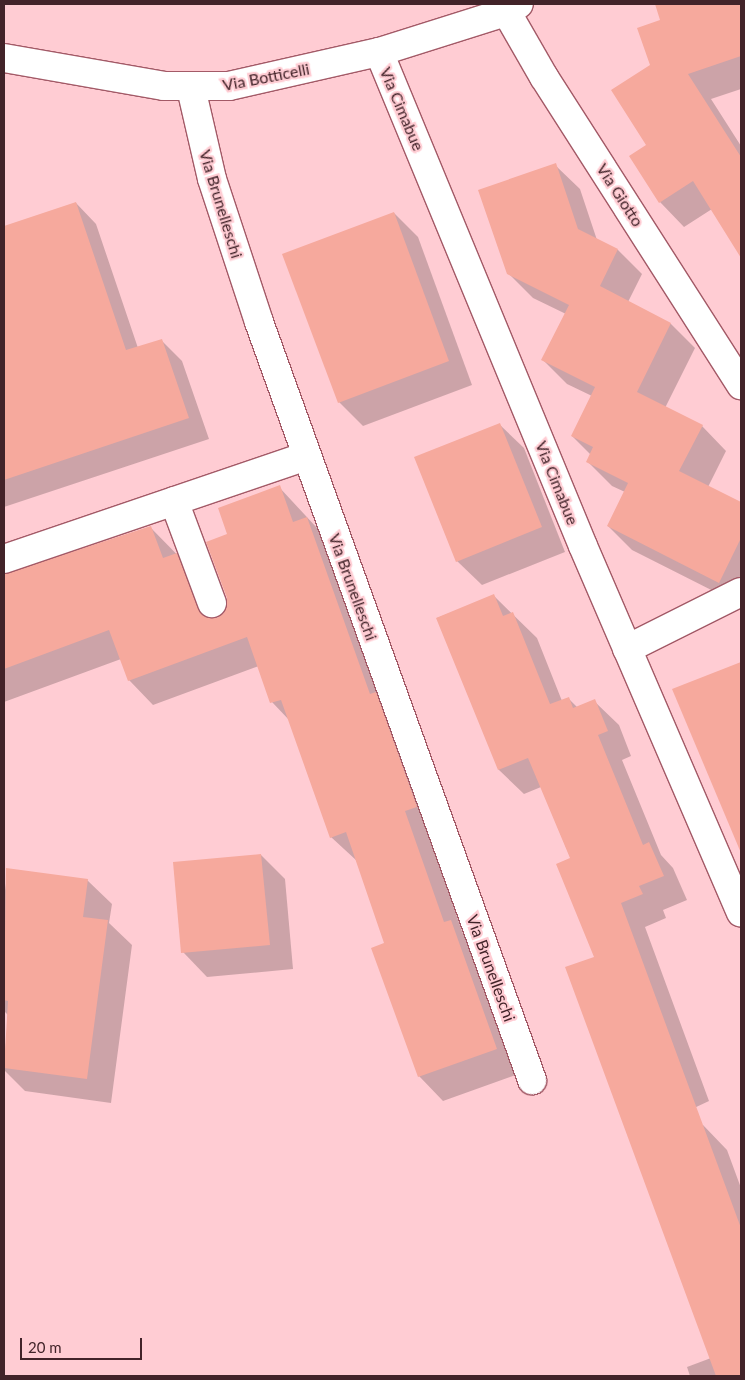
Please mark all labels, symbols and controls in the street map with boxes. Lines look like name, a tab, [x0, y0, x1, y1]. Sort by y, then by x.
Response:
street label: Via Botticelli	[221, 59, 311, 95]
street label: Via Cimabue	[376, 64, 428, 154]
street label: Via Brunelleschi	[195, 147, 247, 261]
street label: Via Giotto	[593, 160, 647, 230]
street label: Via Cimabue	[531, 438, 583, 528]
street label: Via Brunelleschi	[325, 531, 381, 643]
street label: Via Brunelleschi	[463, 912, 519, 1024]
scale bar	[22, 1328, 145, 1360]
text: 20 m	[28, 1338, 62, 1356]

